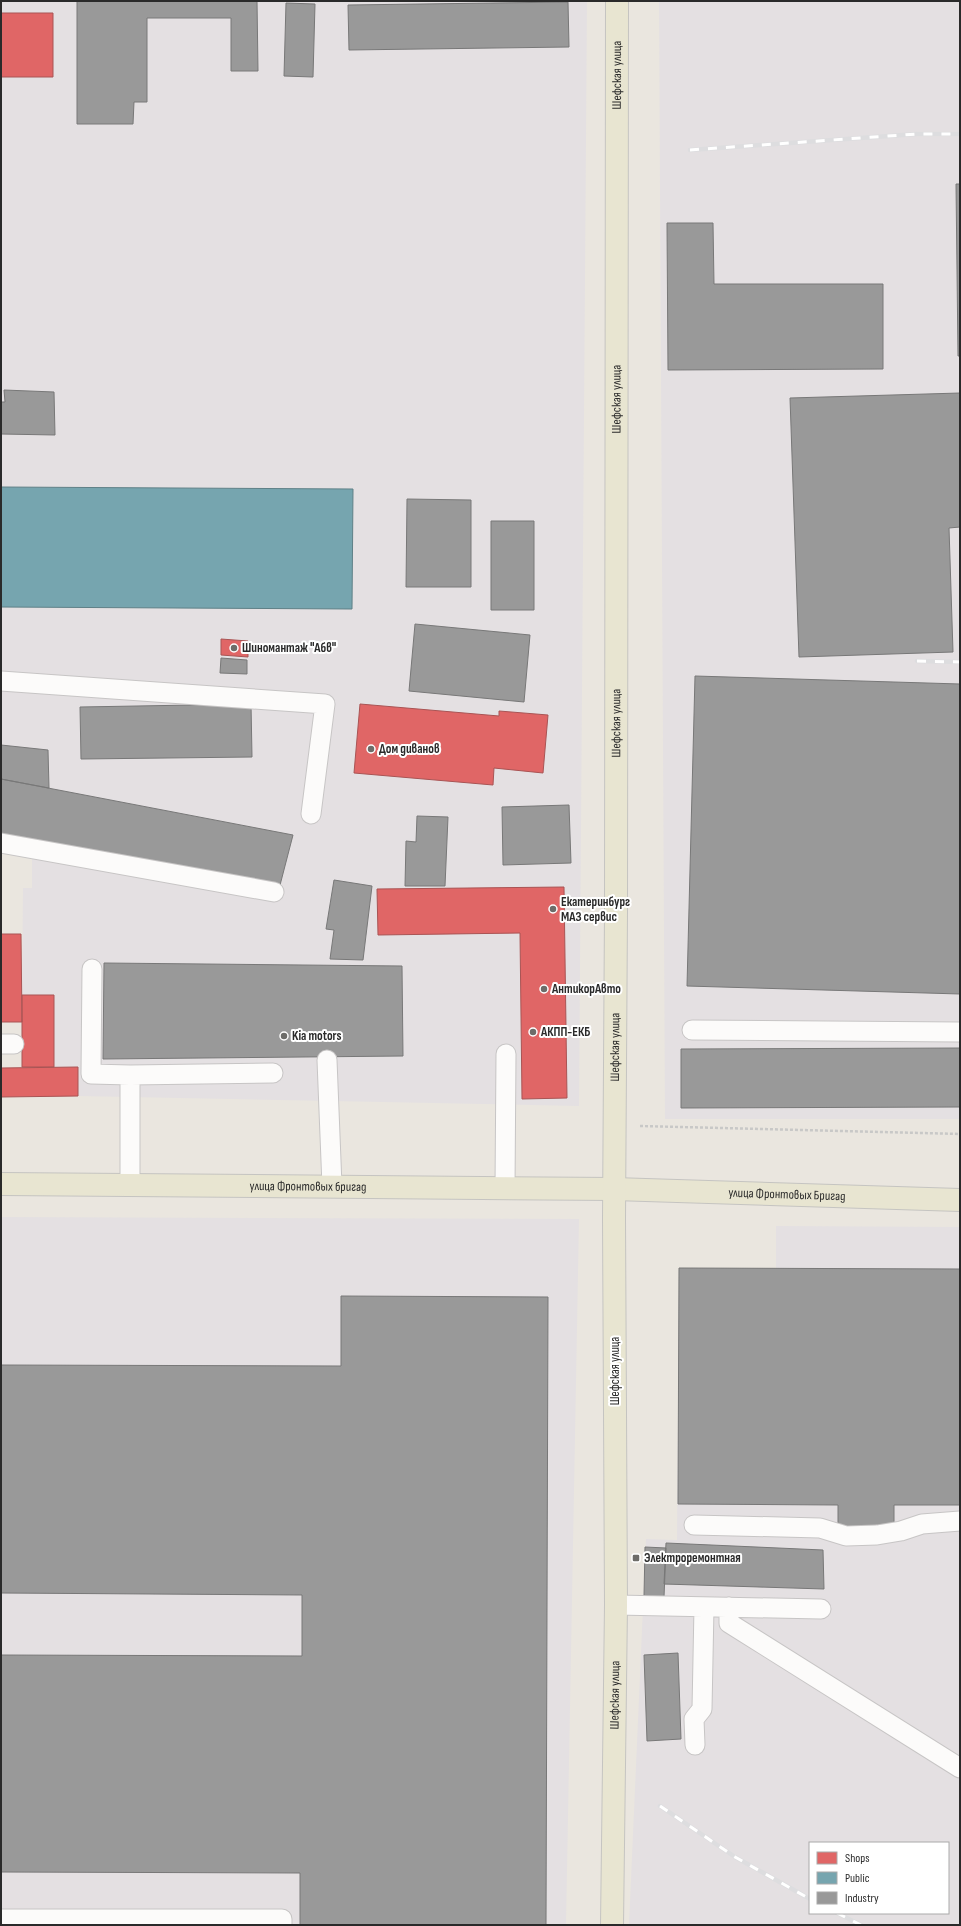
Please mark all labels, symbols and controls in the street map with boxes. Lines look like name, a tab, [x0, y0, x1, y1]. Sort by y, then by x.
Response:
street label: Шефская улица	[609, 41, 625, 109]
street label: Шефская улица	[609, 365, 625, 433]
place label: Шиномантаж "Абв"	[242, 640, 336, 656]
marker: Шиномантаж "Абв"	[229, 643, 239, 653]
street label: Шефская улица	[608, 689, 624, 757]
place label: Дом диванов	[379, 741, 440, 757]
marker: Дом диванов	[366, 744, 376, 754]
place label: Екатеринбург МАЗ сервис	[561, 894, 630, 925]
marker: Екатеринбург МАЗ сервис	[548, 904, 558, 914]
place label: АнтикорАвто	[551, 981, 621, 997]
marker: АнтикорАвто	[539, 984, 549, 994]
street label: Шефская улица	[607, 1013, 623, 1081]
place label: АКПП-ЕКБ	[540, 1024, 590, 1040]
marker: АКПП-ЕКБ	[528, 1027, 538, 1037]
place label: Kia motors	[292, 1028, 341, 1044]
marker: Kia motors	[279, 1031, 289, 1041]
street label: улица Фронтовых бригад	[249, 1178, 367, 1195]
street label: улица Фронтовых Бригад	[728, 1185, 846, 1204]
street label: Шефская улица	[607, 1337, 623, 1405]
place label: Электроремонтная	[644, 1550, 741, 1566]
marker: Электроремонтная	[631, 1553, 641, 1563]
street label: Шефская улица	[606, 1661, 623, 1730]
legend	[809, 1842, 949, 1914]
text: Shops	[845, 1851, 870, 1866]
text: Public	[845, 1871, 870, 1886]
text: Industry	[845, 1891, 879, 1906]

